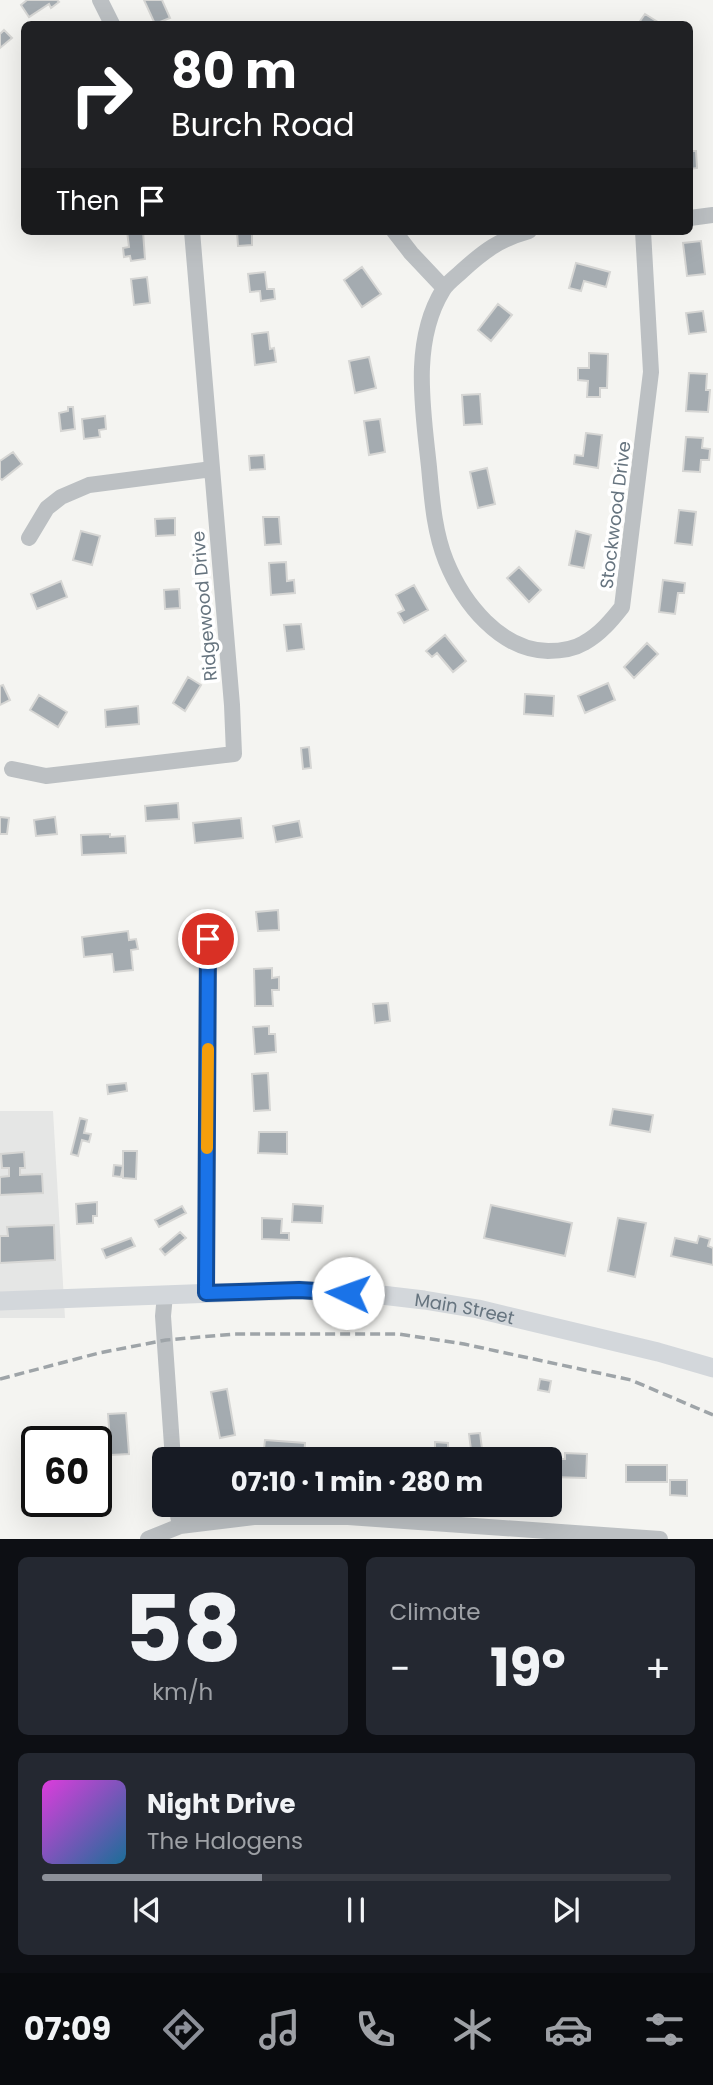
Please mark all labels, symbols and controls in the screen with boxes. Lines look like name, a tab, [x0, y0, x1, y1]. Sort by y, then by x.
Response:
text: 80 m	[171, 37, 297, 105]
icon: right	[56, 49, 147, 140]
text: Burch Road	[171, 102, 355, 147]
icon: arrive	[133, 182, 171, 220]
text: Then	[56, 183, 119, 219]
street label: Stockwood Drive	[594, 440, 636, 590]
street label: Ridgewood Drive	[185, 530, 223, 682]
pin	[178, 909, 238, 969]
icon: arrive	[189, 920, 227, 958]
position arrow	[311, 1256, 385, 1330]
street label: Main Street	[413, 1287, 517, 1330]
speed limit sign: 60	[21, 1426, 112, 1517]
text: 07:10 · 1 min · 280 m	[231, 1464, 483, 1500]
text: 58	[124, 1565, 242, 1693]
text: Climate	[390, 1596, 480, 1628]
text: 19°	[490, 1631, 566, 1704]
text: −	[390, 1642, 410, 1695]
text: +	[645, 1642, 671, 1695]
text: km/h	[152, 1676, 213, 1708]
text: Night Drive	[147, 1786, 295, 1822]
text: The Halogens	[147, 1825, 303, 1857]
icon: previous	[128, 1891, 166, 1929]
icon: pause	[337, 1891, 375, 1929]
icon: next	[547, 1891, 585, 1929]
icon: directions	[159, 2005, 208, 2054]
icon: music	[255, 2005, 304, 2054]
icon: phone	[351, 2005, 400, 2054]
icon: climate	[448, 2005, 497, 2054]
icon: car	[544, 2005, 593, 2054]
icon: filters	[640, 2005, 689, 2054]
text: 07:09	[24, 2006, 111, 2051]

